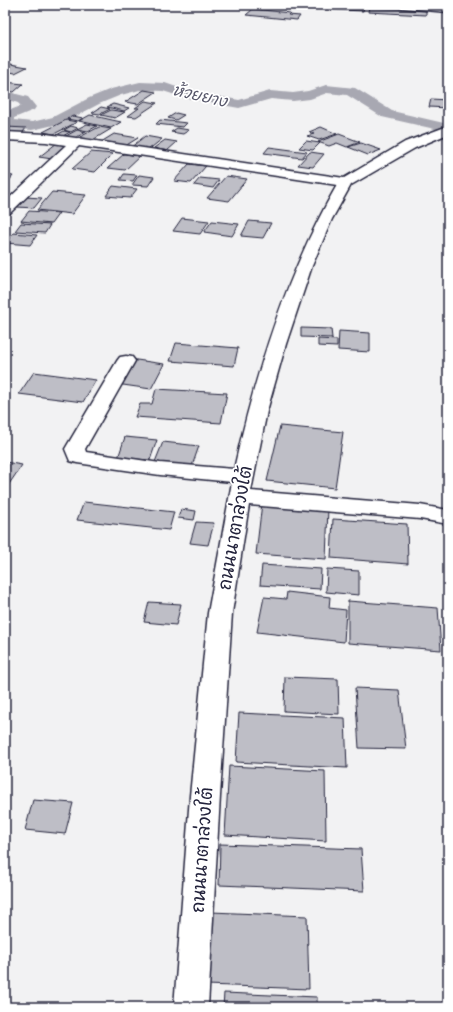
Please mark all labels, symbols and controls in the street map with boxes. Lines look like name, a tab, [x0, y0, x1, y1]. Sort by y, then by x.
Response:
water label: ห้วยยาง	[170, 79, 231, 115]
street label: ถนนนาตาล่วงใต้	[211, 464, 261, 593]
street label: ถนนนาตาล่วงใต้	[185, 786, 221, 914]

